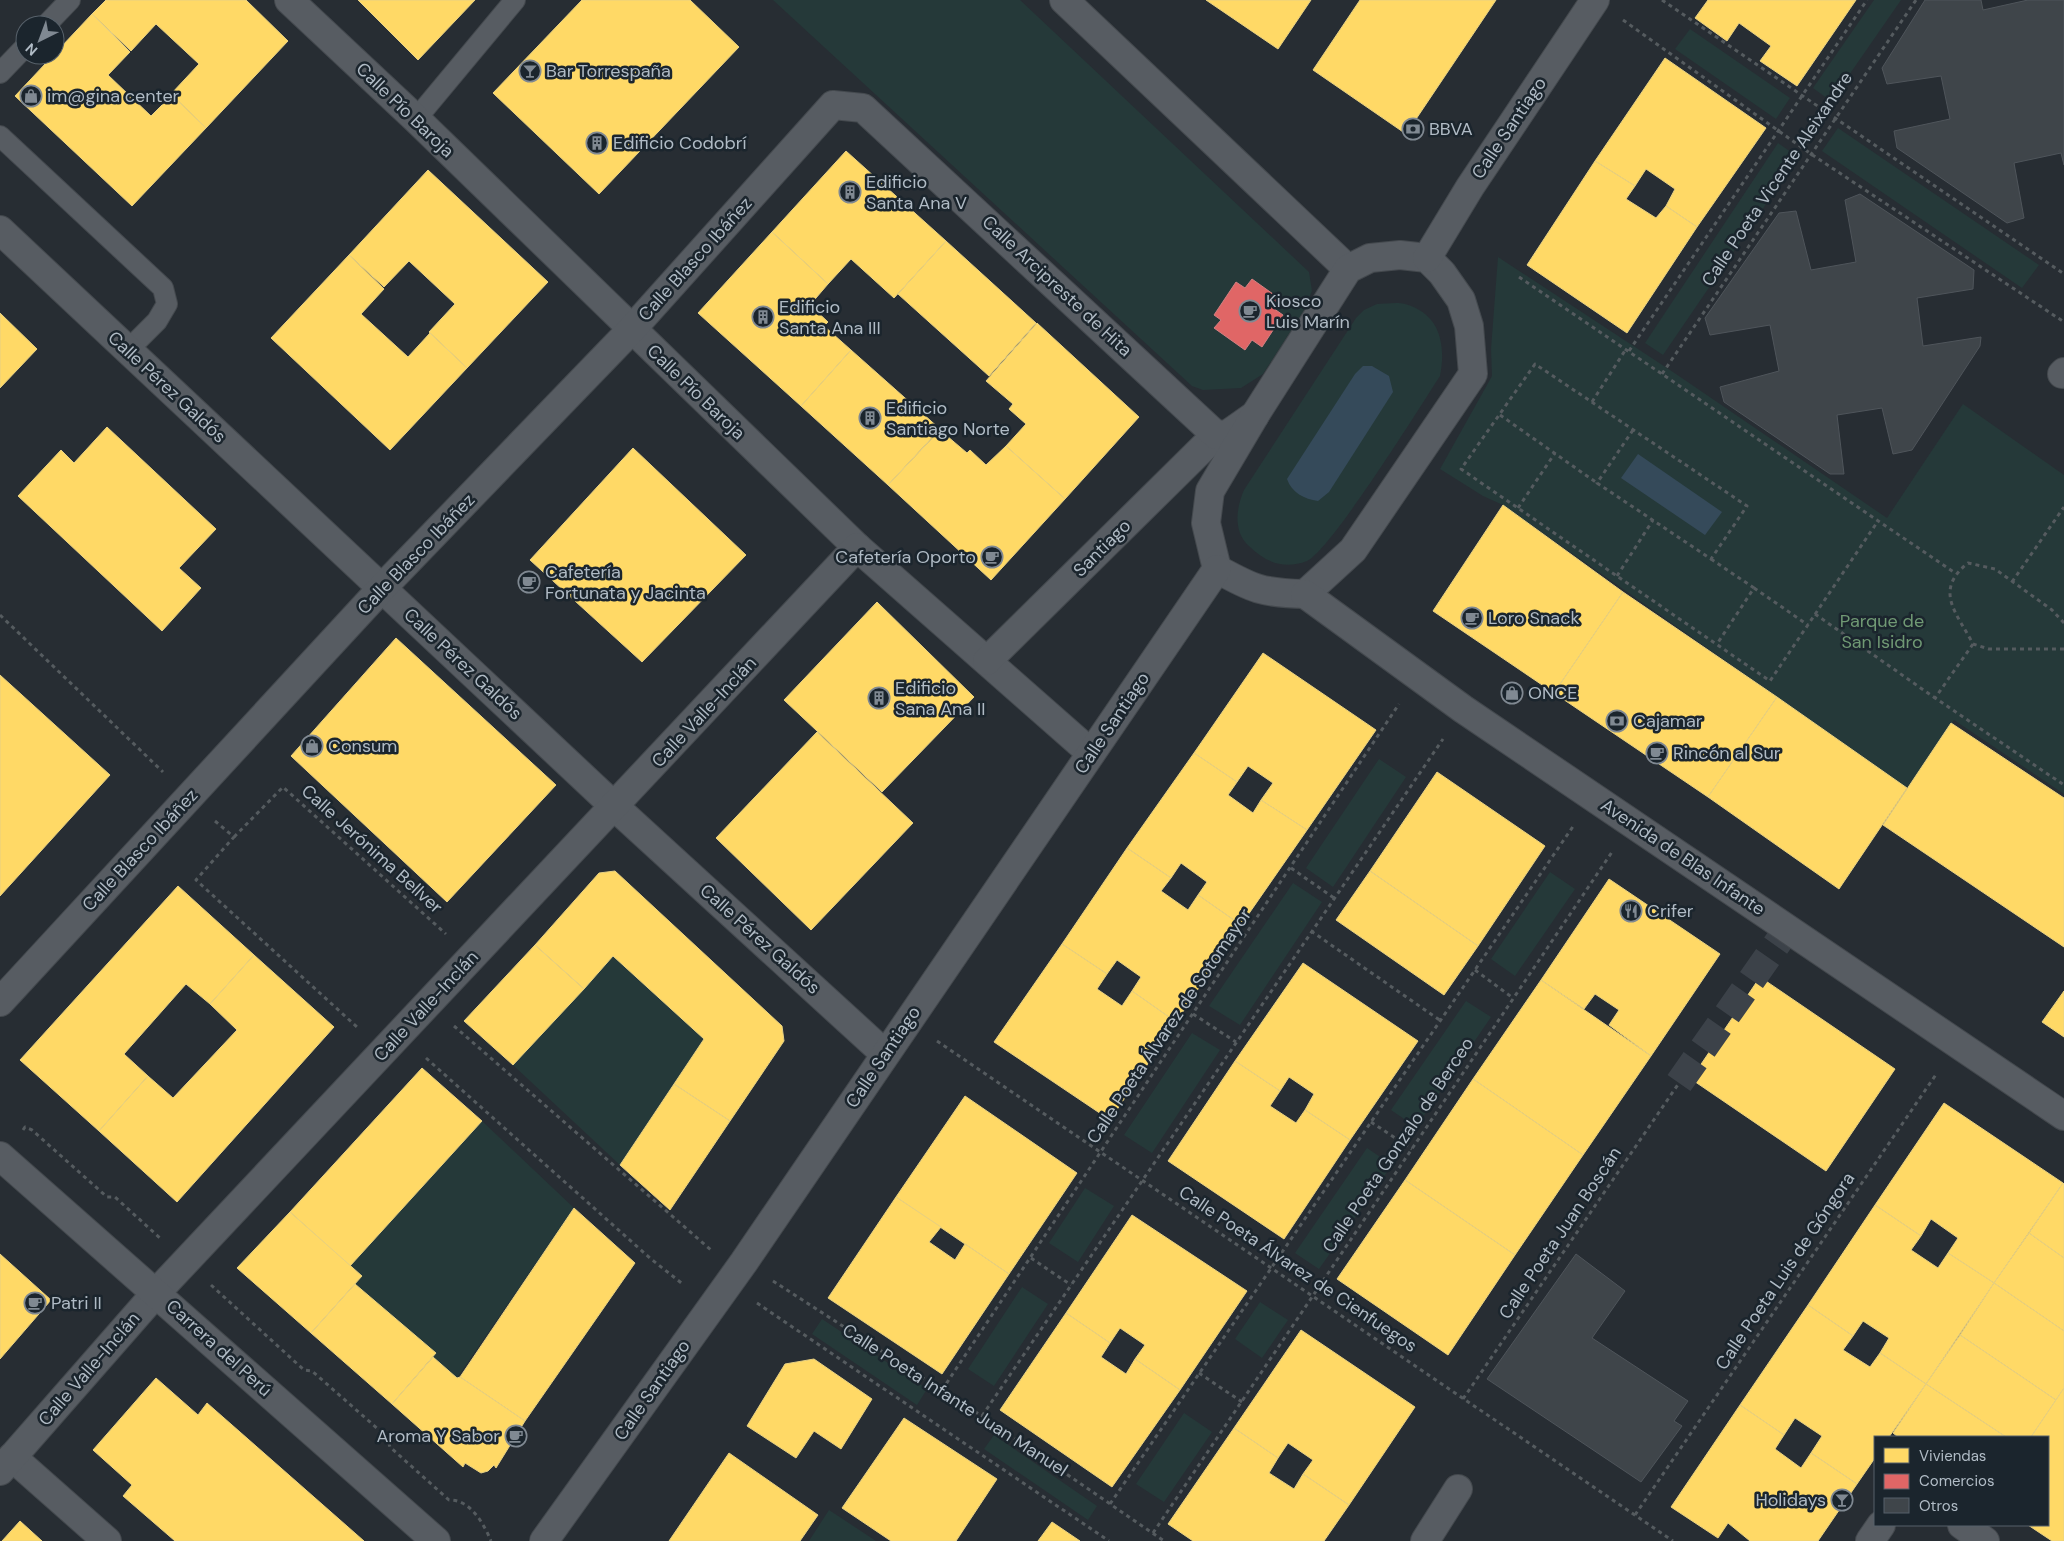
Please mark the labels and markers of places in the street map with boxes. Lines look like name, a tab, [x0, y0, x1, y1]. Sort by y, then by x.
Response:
bar icon: Bar Torrespaña	[518, 59, 542, 83]
place label: Bar Torrespaña	[546, 59, 671, 83]
shop icon: im@gina center	[19, 84, 43, 108]
place label: im@gina center	[47, 84, 180, 108]
bank icon: BBVA	[1401, 117, 1425, 141]
place label: BBVA	[1429, 117, 1473, 141]
building icon: Edificio Codobrí	[585, 131, 609, 155]
place label: Edificio Codobrí	[613, 131, 746, 155]
place label: Edificio Santa Ana V	[866, 170, 967, 215]
building icon: Edificio Santa Ana V	[838, 180, 862, 204]
place label: Kiosco Luis Marín	[1266, 289, 1350, 334]
place label: Edificio Santa Ana III	[779, 295, 881, 340]
cafe icon: Kiosco Luis Marín	[1238, 299, 1262, 323]
building icon: Edificio Santa Ana III	[751, 305, 775, 329]
place label: Edificio Santiago Norte	[886, 396, 1010, 441]
building icon: Edificio Santiago Norte	[858, 406, 882, 430]
place label: Cafetería Oporto	[835, 545, 976, 569]
cafe icon: Cafetería Oporto	[980, 545, 1004, 569]
place label: Cafetería Fortunata y Jacinta	[545, 560, 706, 605]
cafe icon: Cafetería Fortunata y Jacinta	[517, 570, 541, 594]
cafe icon: Loro Snack	[1460, 606, 1484, 630]
place label: Loro Snack	[1488, 606, 1580, 630]
place label: Edificio Sana Ana II	[895, 676, 985, 721]
shop icon: ONCE	[1500, 681, 1524, 705]
place label: ONCE	[1528, 681, 1577, 705]
building icon: Edificio Sana Ana II	[867, 686, 891, 710]
bank icon: Cajamar	[1605, 709, 1629, 733]
place label: Cajamar	[1633, 709, 1703, 733]
shop icon: Consum	[300, 734, 324, 758]
place label: Consum	[328, 734, 397, 758]
cafe icon: Rincón al Sur	[1645, 741, 1669, 765]
place label: Rincón al Sur	[1673, 741, 1781, 765]
restaurant icon: Crifer	[1619, 899, 1643, 923]
place label: Crifer	[1647, 899, 1694, 923]
cafe icon: Patri II	[23, 1291, 47, 1315]
place label: Patri II	[51, 1291, 102, 1315]
place label: Aroma Y Sabor	[376, 1424, 500, 1448]
cafe icon: Aroma Y Sabor	[504, 1424, 528, 1448]
place label: Holidays	[1755, 1488, 1826, 1512]
bar icon: Holidays	[1830, 1488, 1854, 1512]

